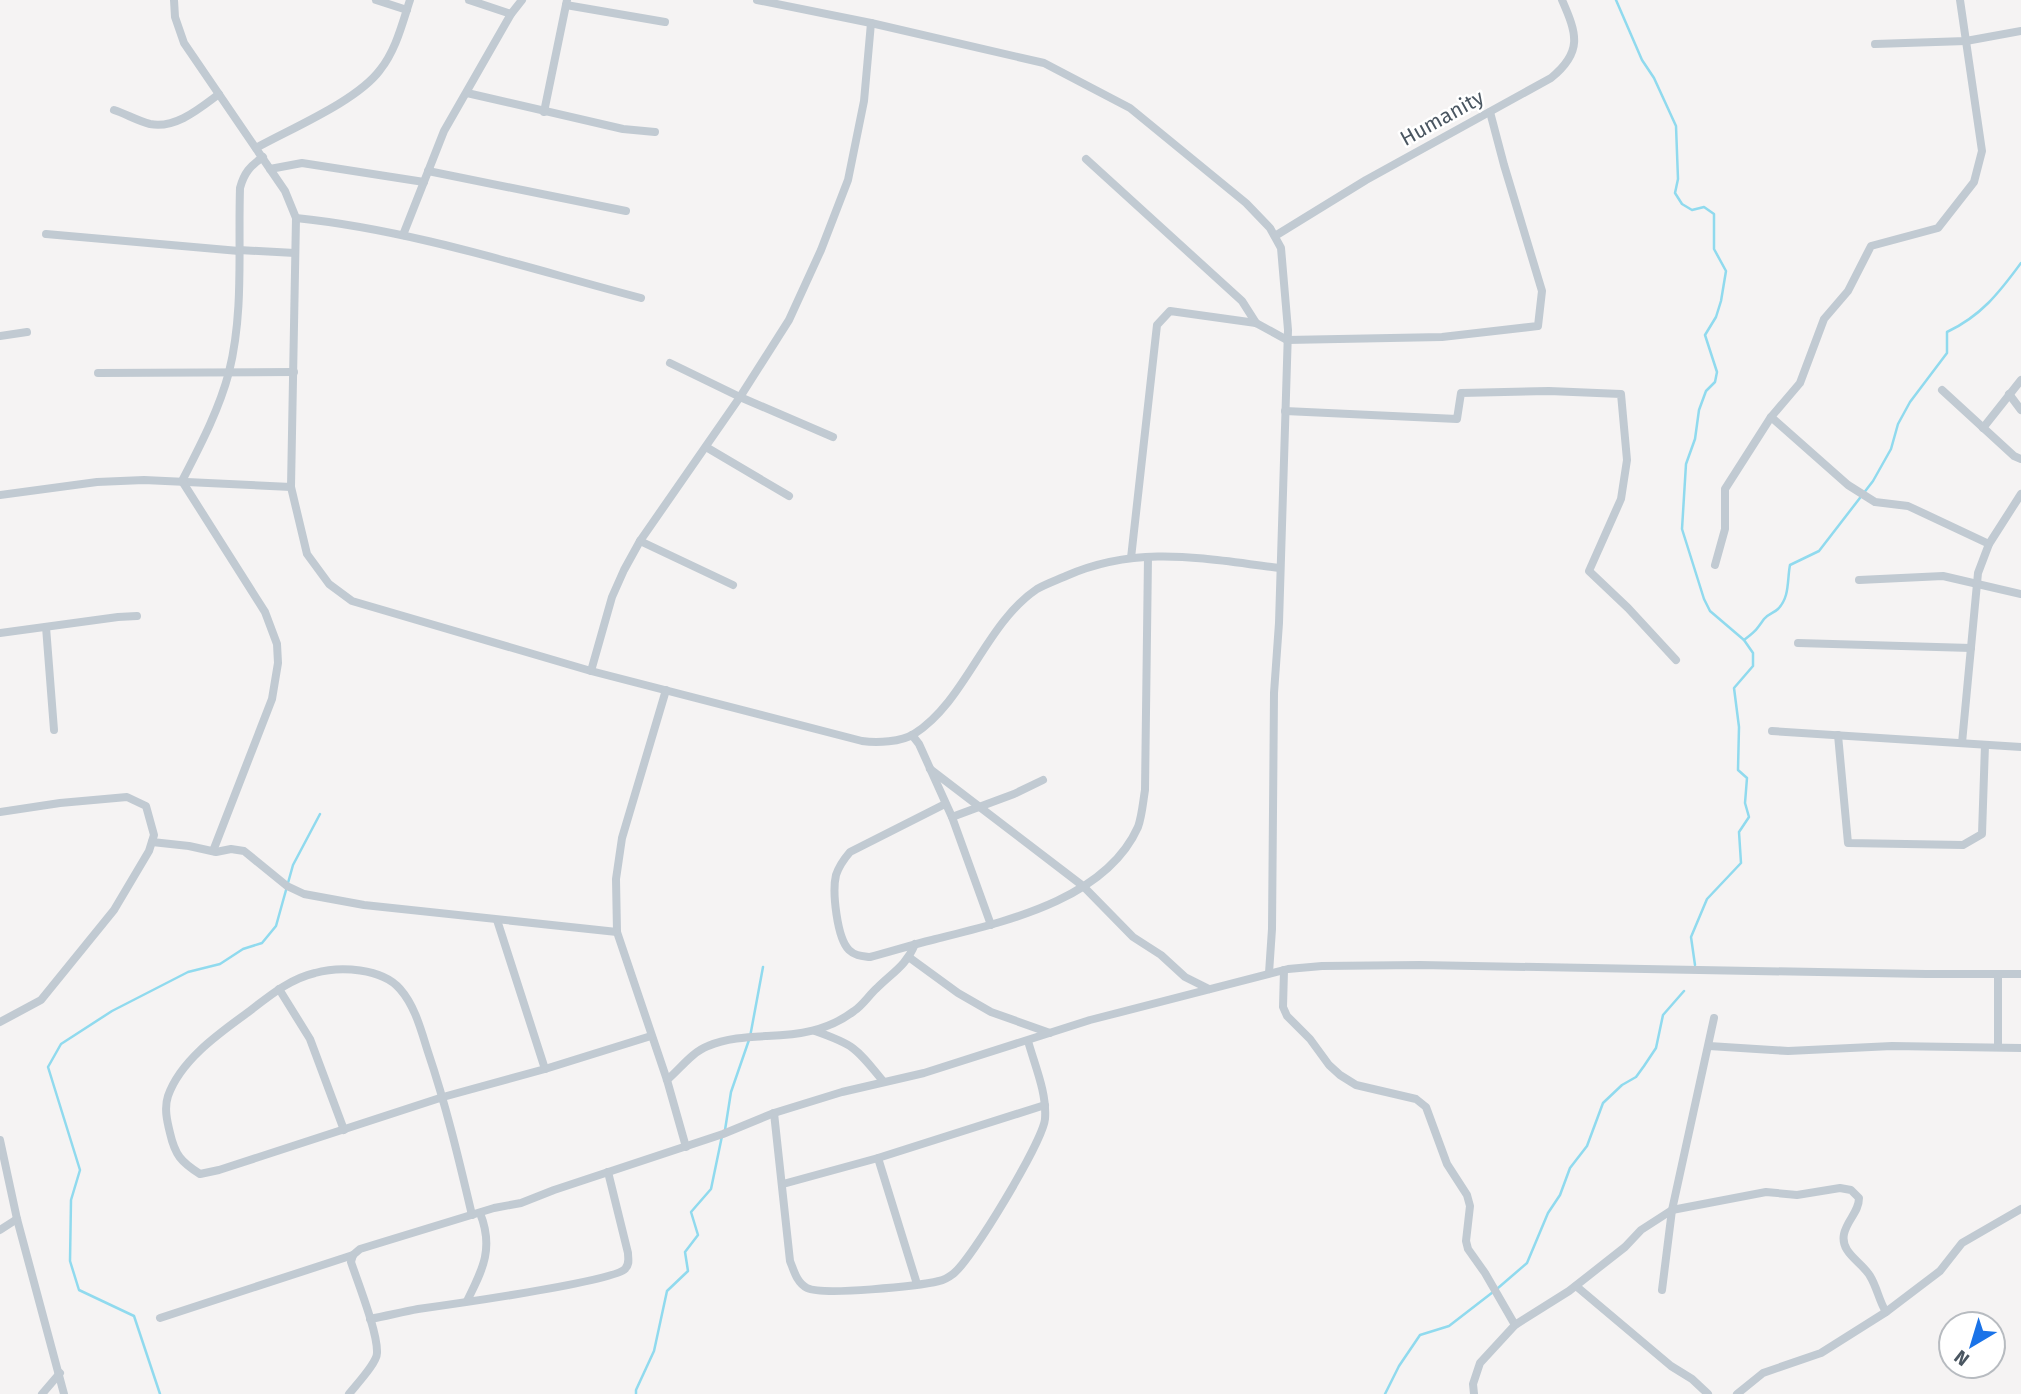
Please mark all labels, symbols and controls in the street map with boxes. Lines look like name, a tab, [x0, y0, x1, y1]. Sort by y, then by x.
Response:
street label: Humanity	[1395, 84, 1489, 152]
north arrow	[1937, 1310, 2007, 1380]
text: N	[1950, 1345, 1974, 1371]

